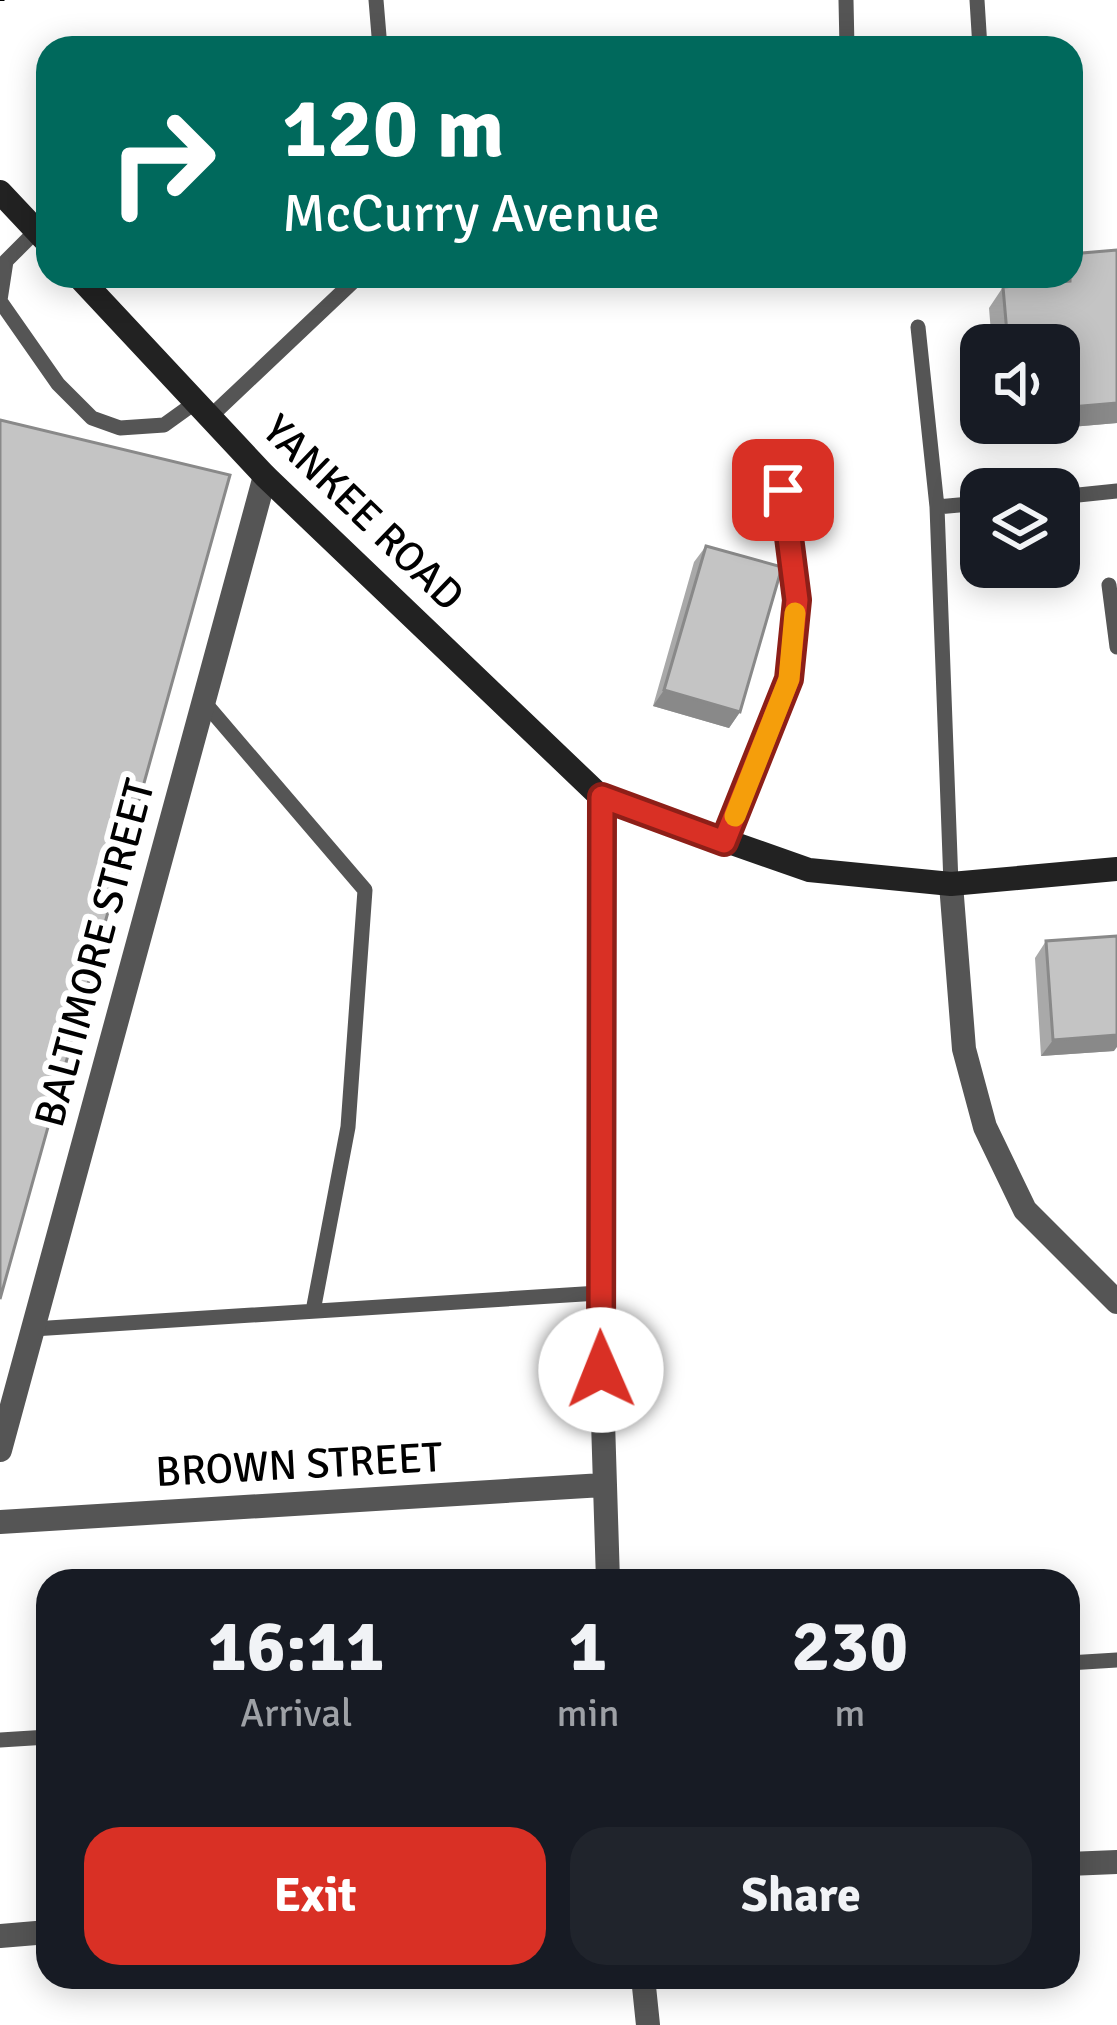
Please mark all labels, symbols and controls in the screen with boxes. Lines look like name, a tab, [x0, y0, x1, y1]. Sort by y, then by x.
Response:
text: 120 m	[282, 77, 504, 181]
icon: right	[84, 84, 240, 240]
text: McCurry Avenue	[282, 180, 660, 247]
map controls	[960, 324, 1080, 588]
button: sound	[960, 324, 1080, 444]
street label: YANKEE ROAD	[252, 405, 474, 621]
pin	[732, 439, 834, 541]
icon: arrive	[750, 457, 816, 523]
button: layers	[960, 468, 1080, 588]
street label: BALTIMORE STREET	[24, 773, 166, 1132]
position arrow	[538, 1307, 664, 1433]
street label: BROWN STREET	[154, 1432, 444, 1498]
text: 16:11	[208, 1602, 385, 1691]
text: 1	[569, 1602, 607, 1691]
text: 230	[791, 1602, 908, 1691]
text: Arrival	[240, 1689, 352, 1737]
text: min	[557, 1689, 620, 1737]
text: m	[834, 1689, 865, 1737]
button: Exit	[84, 1827, 546, 1965]
button: Share	[570, 1827, 1032, 1965]

